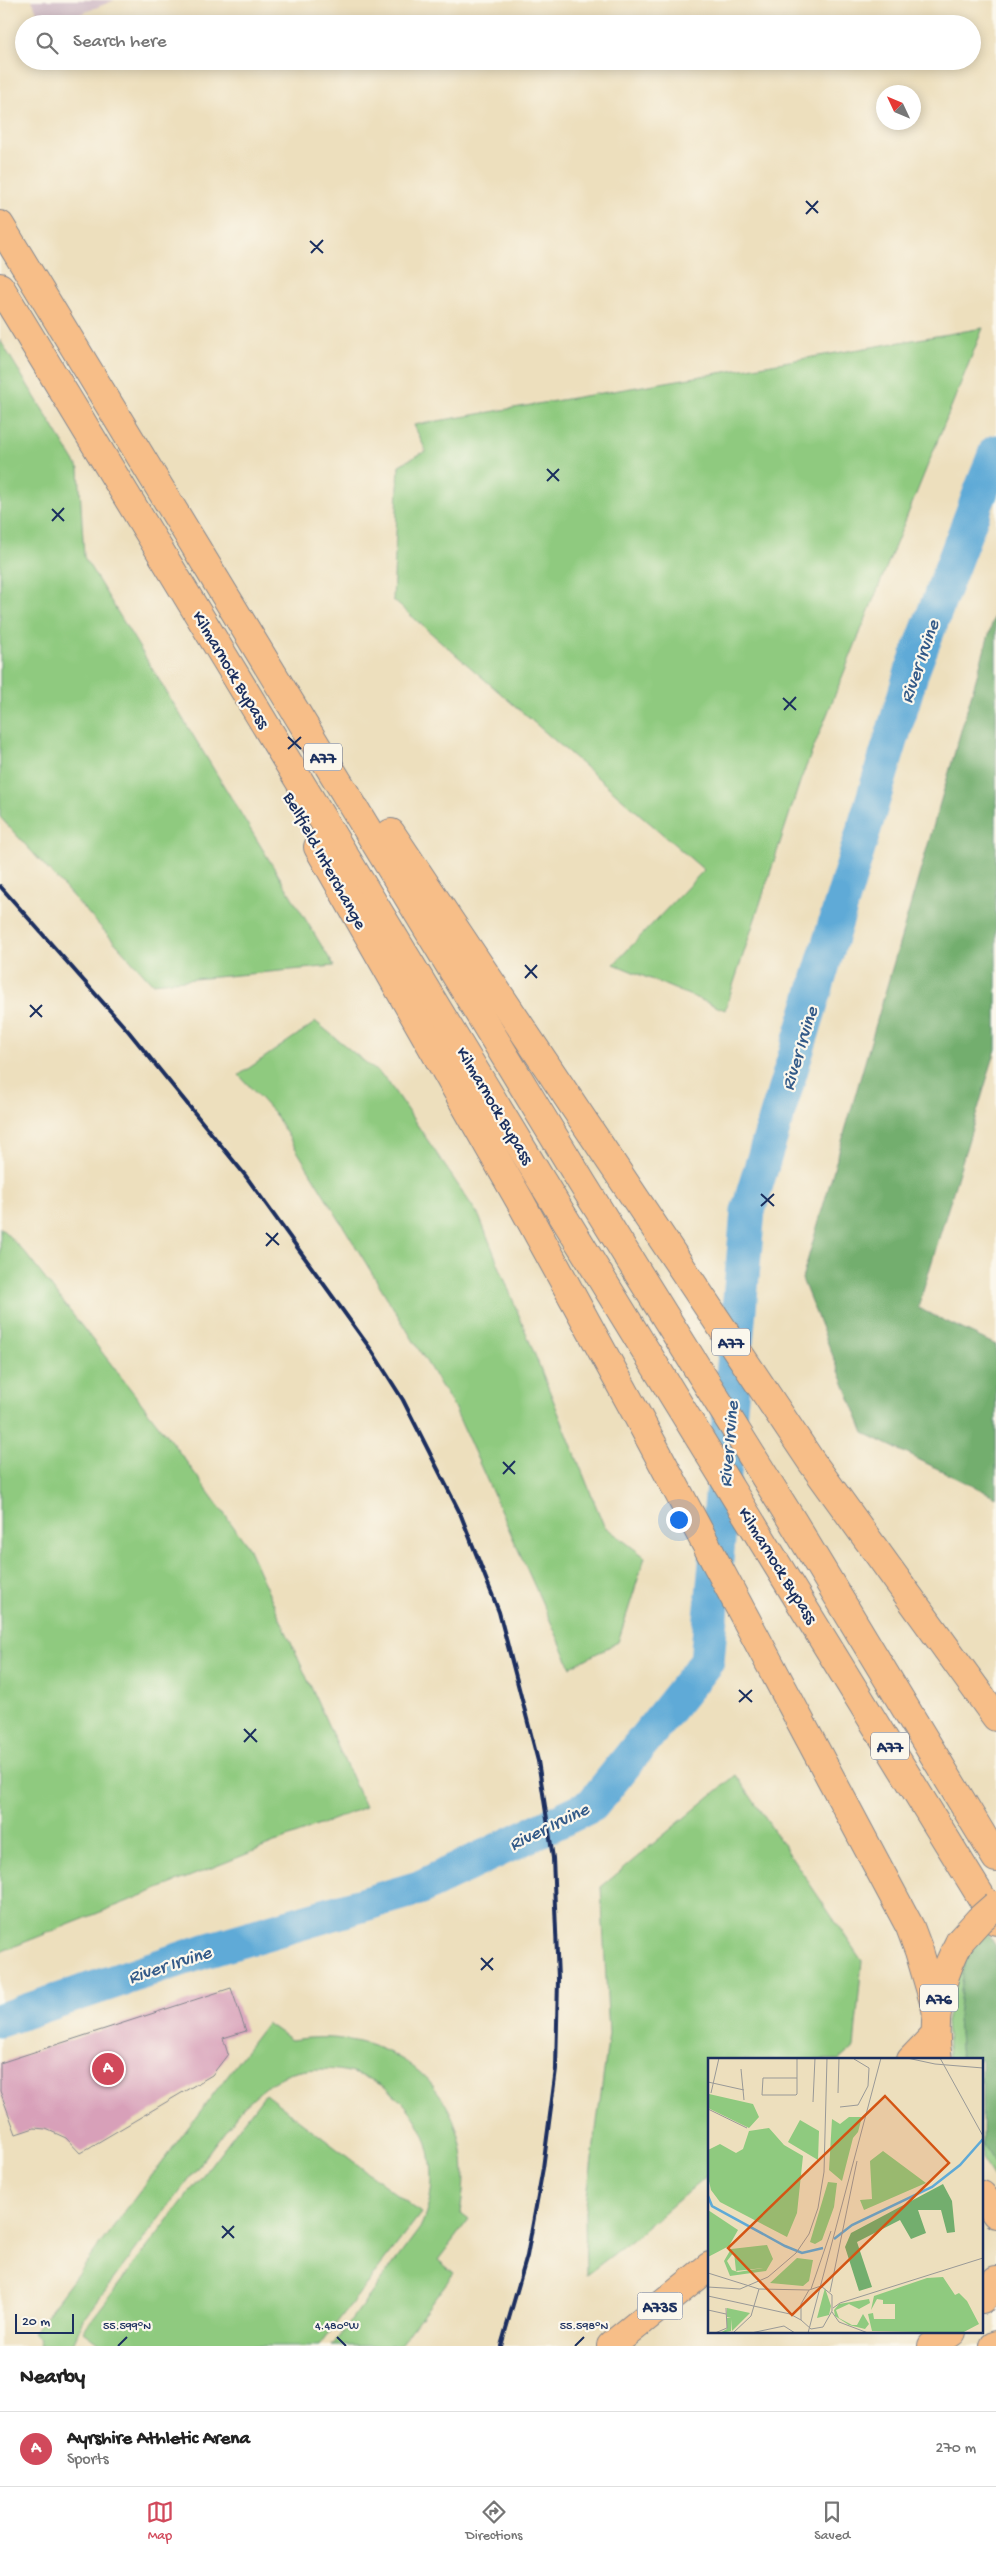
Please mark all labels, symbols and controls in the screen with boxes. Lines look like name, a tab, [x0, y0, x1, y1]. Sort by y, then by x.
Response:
search box	[15, 15, 981, 70]
icon: search	[33, 29, 61, 57]
text: Search here	[73, 31, 167, 54]
north arrow	[876, 85, 921, 130]
street label: Kilmarnock Bypass	[187, 608, 274, 734]
water label: River Irvine	[896, 617, 947, 707]
road number: A77	[304, 744, 342, 770]
street label: Bellfield Interchange	[277, 788, 371, 934]
water label: River Irvine	[778, 1003, 825, 1094]
street label: Kilmarnock Bypass	[451, 1044, 538, 1170]
road number: A77	[712, 1328, 750, 1355]
water label: River Irvine	[715, 1399, 746, 1488]
street label: Kilmarnock Bypass	[733, 1504, 822, 1630]
your location	[666, 1507, 692, 1533]
road number: A77	[871, 1732, 909, 1760]
water label: River Irvine	[506, 1798, 594, 1857]
water label: River Irvine	[126, 1942, 216, 1991]
road number: A76	[920, 1985, 958, 2012]
pin: A	[92, 2050, 124, 2088]
inset map	[708, 2058, 984, 2334]
road number: A735	[638, 2292, 682, 2320]
scale bar	[15, 2311, 74, 2334]
text: 20 m	[22, 2314, 50, 2331]
text: 55.599°N	[103, 2320, 151, 2334]
text: 4.480°W	[315, 2320, 359, 2334]
text: 55.598°N	[560, 2320, 608, 2334]
text: Nearby	[20, 2366, 85, 2391]
text: Ayrshire Athletic Arena	[67, 2428, 250, 2451]
text: A	[31, 2440, 41, 2459]
text: 270 m	[936, 2440, 976, 2459]
text: Sports	[67, 2451, 109, 2470]
tab: Map	[146, 2498, 174, 2545]
tab: Directions	[466, 2498, 523, 2545]
tab: Saved	[814, 2498, 850, 2545]

